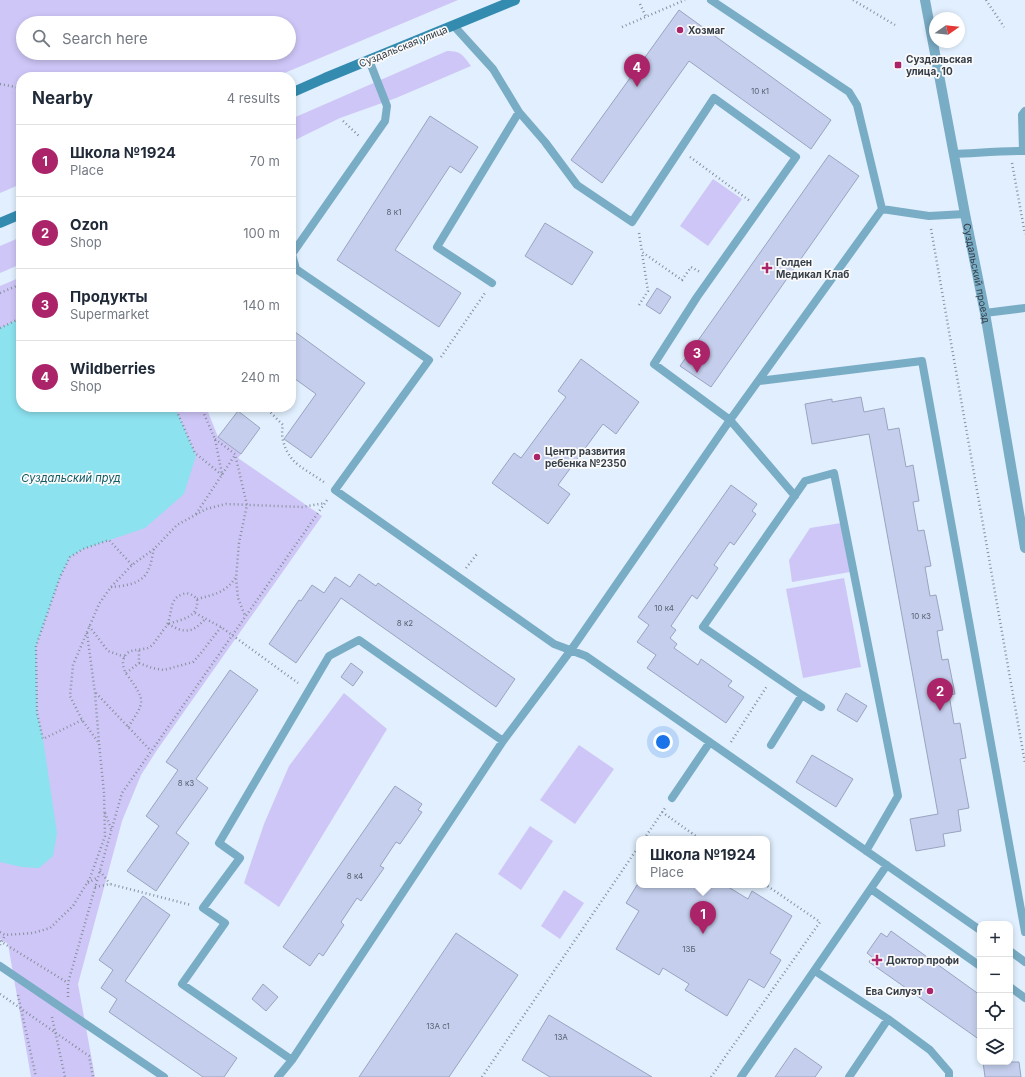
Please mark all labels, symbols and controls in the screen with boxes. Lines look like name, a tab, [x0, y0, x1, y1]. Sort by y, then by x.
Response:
north arrow	[929, 12, 965, 48]
search box	[16, 16, 296, 60]
street label: Суздальская улица	[357, 23, 449, 69]
place label: Хозмаг	[688, 24, 725, 36]
marker: Хозмаг	[675, 25, 685, 35]
icon: search	[30, 27, 52, 49]
text: Search here	[62, 29, 148, 48]
place label: Суздальская улица, 10	[906, 53, 972, 78]
pin: 4	[624, 54, 650, 87]
marker: Суздальская улица, 10	[893, 60, 903, 70]
house number: 10 к1	[751, 86, 769, 96]
text: Nearby	[32, 88, 93, 108]
text: 4 results	[227, 90, 280, 106]
text: Школа №1924	[70, 143, 176, 162]
text: 1	[42, 153, 48, 169]
text: 70 m	[250, 153, 280, 169]
text: Place	[70, 162, 104, 178]
house number: 8 к1	[387, 207, 401, 217]
text: Ozon	[70, 215, 108, 234]
street label: Суздальский проезд	[961, 222, 993, 324]
text: 2	[41, 225, 49, 241]
text: 100 m	[243, 225, 280, 241]
text: Shop	[70, 234, 102, 250]
place label: Голден Медикал Клаб	[776, 256, 849, 280]
marker: Голден Медикал Клаб	[761, 262, 773, 274]
text: Продукты	[70, 287, 148, 306]
text: 3	[41, 297, 49, 313]
text: 140 m	[243, 297, 280, 313]
text: Supermarket	[70, 306, 149, 322]
pin: 3	[684, 340, 710, 373]
text: Wildberries	[70, 359, 155, 378]
text: 4	[41, 369, 49, 385]
text: 240 m	[241, 369, 280, 385]
text: Shop	[70, 378, 102, 394]
place label: Центр развития ребенка №2350	[545, 445, 627, 469]
marker: Центр развития ребенка №2350	[532, 452, 542, 462]
water label: Суздальский пруд	[21, 471, 121, 485]
house number: 10 к4	[654, 603, 674, 613]
house number: 10 к3	[911, 611, 931, 621]
house number: 8 к2	[397, 618, 413, 628]
pin: 2	[927, 678, 953, 711]
your location	[653, 732, 673, 752]
house number: 8 к3	[178, 778, 194, 788]
popup	[636, 836, 770, 888]
text: Школа №1924	[650, 845, 756, 864]
text: Place	[650, 864, 684, 880]
house number: 8 к4	[347, 871, 363, 881]
pin: 1	[690, 901, 716, 934]
map controls	[977, 921, 1013, 1065]
button: +	[977, 921, 1013, 957]
house number: 13Б	[682, 944, 696, 954]
marker: Доктор профи	[871, 954, 883, 966]
place label: Доктор профи	[886, 954, 959, 966]
button: −	[977, 957, 1013, 993]
place label: Ева Силуэт	[866, 985, 922, 998]
marker: Ева Силуэт	[925, 986, 935, 996]
button: locate	[977, 993, 1013, 1029]
house number: 13A c1	[426, 1021, 450, 1031]
button: layers	[977, 1029, 1013, 1065]
house number: 13А	[554, 1032, 568, 1042]

